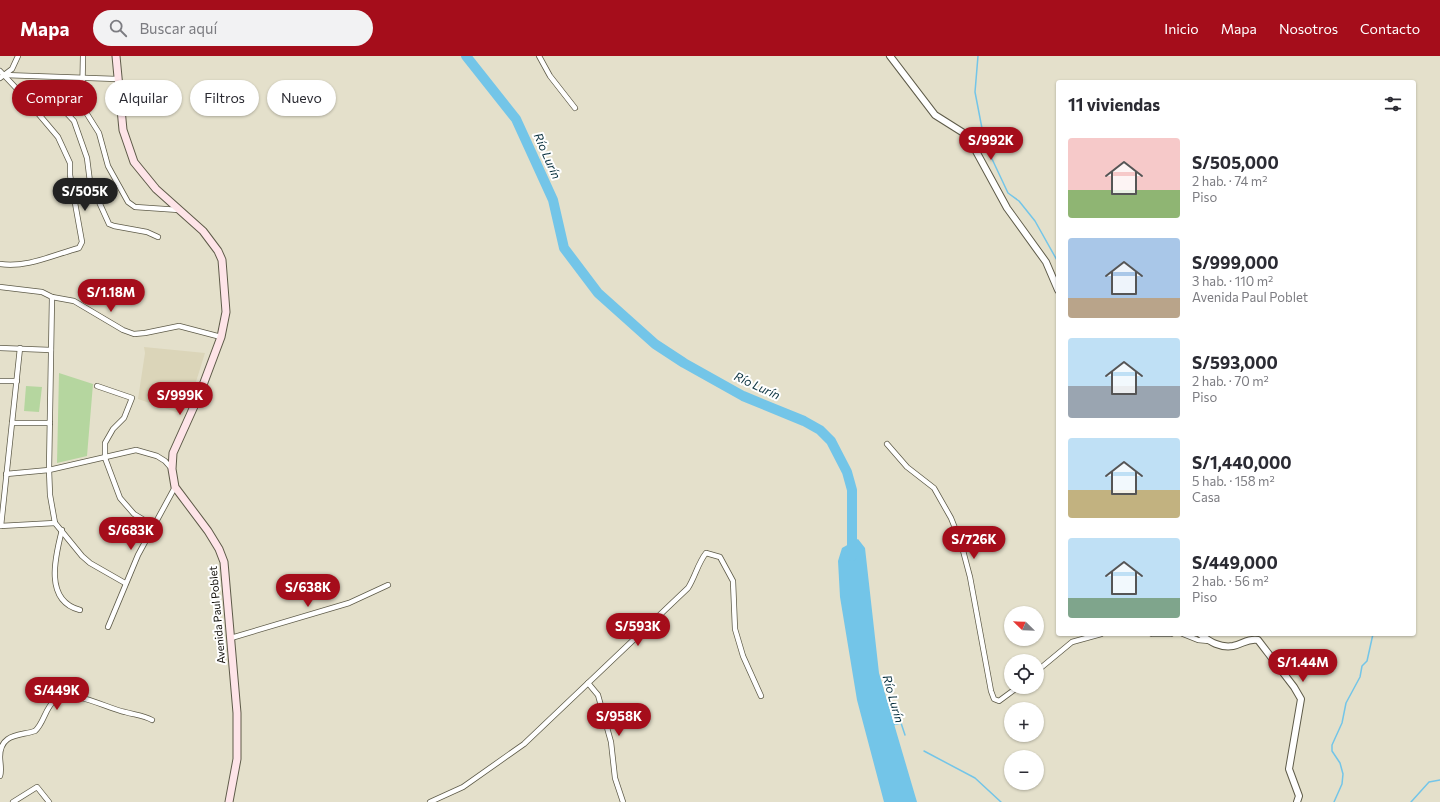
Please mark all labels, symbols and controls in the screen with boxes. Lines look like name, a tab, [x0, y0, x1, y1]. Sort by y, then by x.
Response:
search box	[93, 10, 373, 46]
text: Mapa	[20, 17, 69, 40]
icon: search	[107, 17, 129, 39]
text: Buscar aquí	[139, 19, 217, 37]
text: Inicio	[1164, 20, 1199, 37]
text: Mapa	[1221, 20, 1257, 37]
text: Nosotros	[1279, 20, 1338, 37]
text: Contacto	[1360, 20, 1420, 37]
chip: Comprar	[12, 80, 97, 116]
chip: Alquilar	[105, 80, 182, 116]
chip: Filtros	[190, 80, 259, 116]
chip: Nuevo	[267, 80, 336, 116]
icon: filters	[1382, 93, 1404, 115]
text: 11 viviendas	[1068, 94, 1160, 115]
pin: S/992K	[958, 127, 1024, 161]
water label: Río Lurín	[532, 130, 564, 181]
text: S/992K	[968, 132, 1014, 148]
text: S/505,000	[1192, 152, 1279, 173]
icon: home	[1100, 154, 1148, 202]
text: 2 hab. · 74 m²	[1192, 173, 1267, 189]
pin: S/505K	[52, 178, 118, 212]
text: S/505K	[62, 183, 108, 199]
text: Piso	[1192, 189, 1217, 205]
text: S/999,000	[1192, 252, 1279, 273]
icon: home	[1100, 254, 1148, 302]
text: 3 hab. · 110 m²	[1192, 273, 1273, 289]
pin: S/1.18M	[74, 279, 148, 313]
text: S/1.18M	[87, 284, 135, 300]
text: Avenida Paul Poblet	[1192, 289, 1308, 305]
text: S/593,000	[1192, 352, 1278, 373]
icon: home	[1100, 354, 1148, 402]
water label: Río Lurín	[732, 368, 783, 402]
text: 2 hab. · 70 m²	[1192, 373, 1269, 389]
pin: S/999K	[147, 382, 213, 416]
text: S/999K	[157, 387, 203, 403]
text: Piso	[1192, 389, 1217, 405]
text: S/1,440,000	[1192, 452, 1292, 473]
icon: home	[1100, 454, 1148, 502]
text: 5 hab. · 158 m²	[1192, 473, 1275, 489]
text: Casa	[1192, 489, 1220, 505]
pin: S/683K	[98, 517, 164, 551]
text: S/683K	[108, 522, 154, 538]
pin: S/726K	[941, 526, 1007, 560]
text: S/726K	[951, 531, 997, 547]
text: S/449,000	[1192, 552, 1278, 573]
icon: home	[1100, 554, 1148, 602]
street label: Avenida Paul Poblet	[206, 565, 227, 665]
text: 2 hab. · 56 m²	[1192, 573, 1269, 589]
pin: S/638K	[275, 574, 341, 608]
text: S/638K	[285, 579, 331, 595]
text: Piso	[1192, 589, 1217, 605]
north arrow	[1004, 606, 1044, 646]
map controls	[1004, 606, 1044, 790]
pin: S/593K	[605, 613, 671, 647]
text: S/593K	[615, 618, 661, 634]
pin: S/1.44M	[1266, 649, 1340, 683]
button: locate	[1004, 654, 1044, 694]
text: S/1.44M	[1277, 654, 1329, 670]
water label: Río Lurín	[880, 673, 907, 724]
pin: S/449K	[24, 677, 90, 711]
text: S/449K	[34, 682, 80, 698]
button: +	[1004, 702, 1044, 742]
pin: S/958K	[586, 703, 652, 737]
text: S/958K	[596, 708, 642, 724]
button: −	[1004, 750, 1044, 790]

